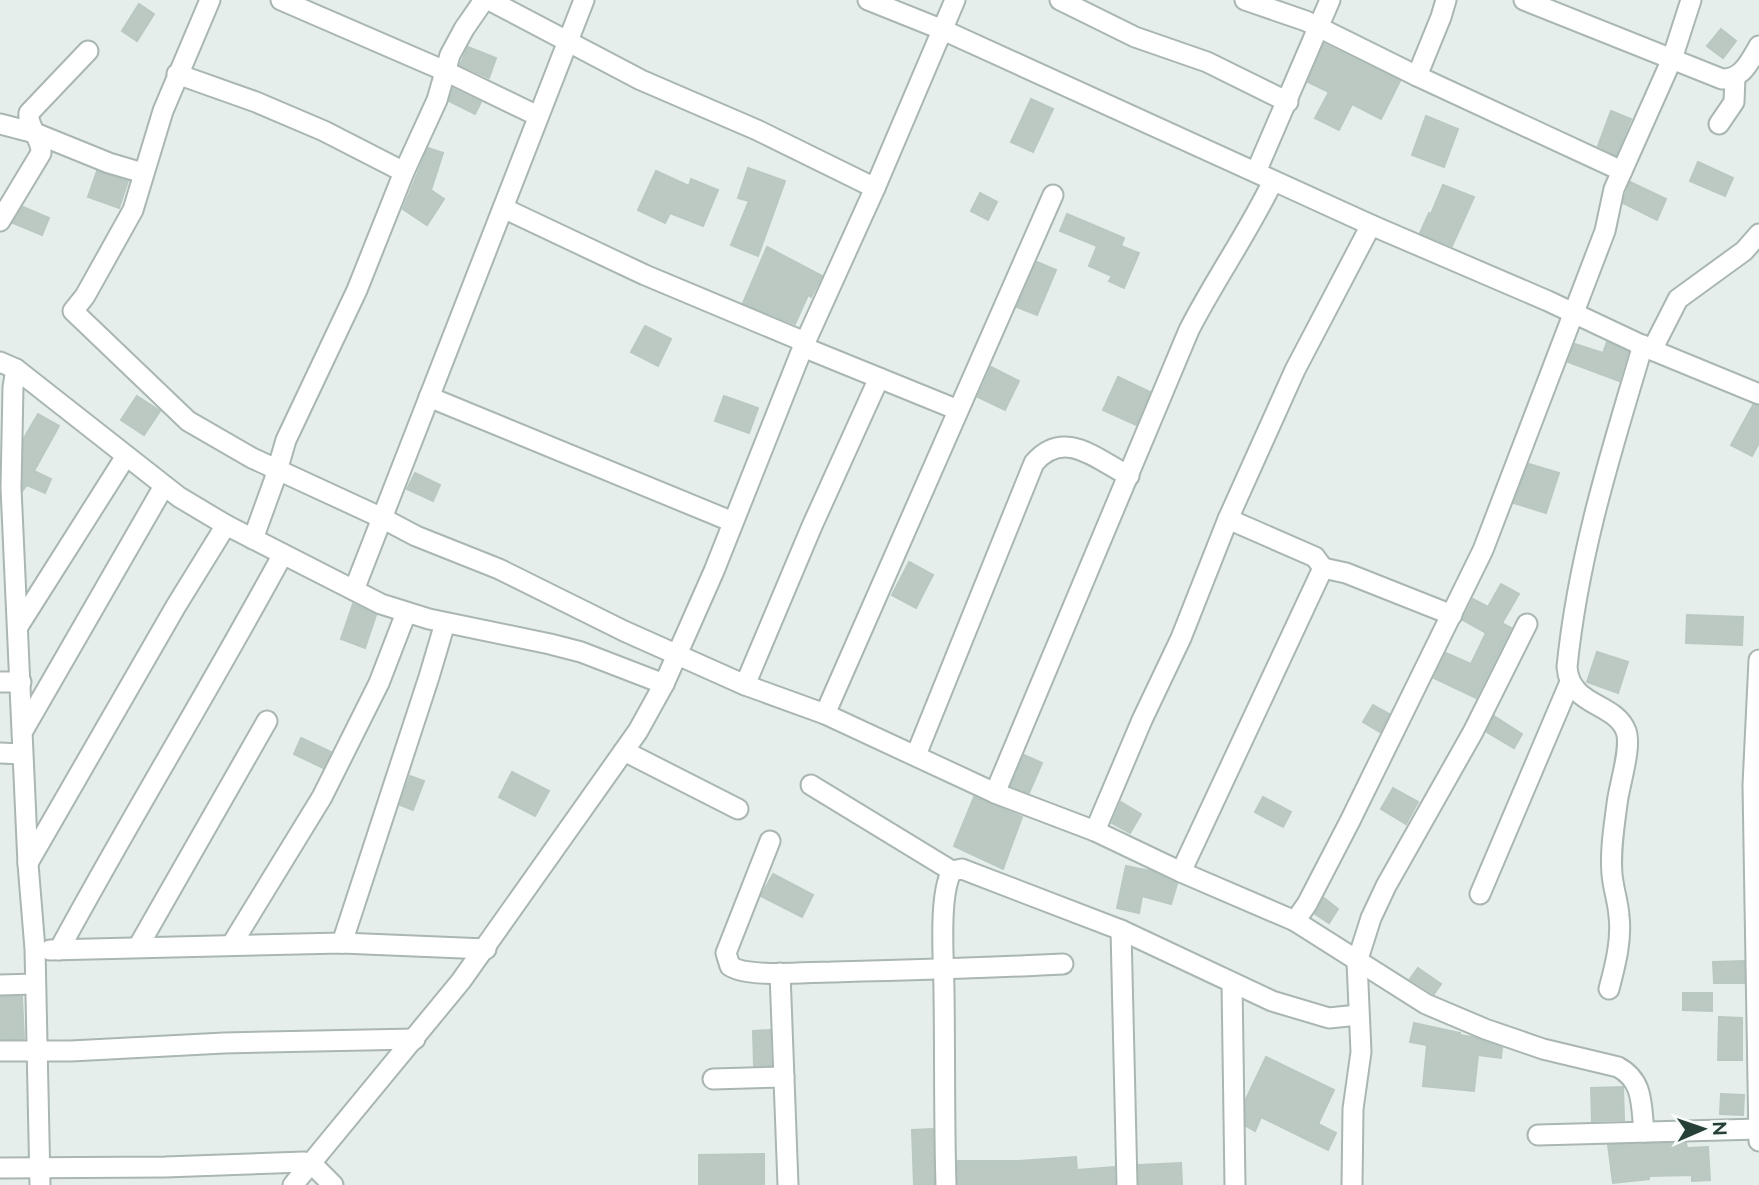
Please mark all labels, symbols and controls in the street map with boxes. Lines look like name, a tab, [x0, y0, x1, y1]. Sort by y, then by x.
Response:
north arrow	[1668, 1094, 1738, 1164]
text: N	[1709, 1121, 1731, 1136]

